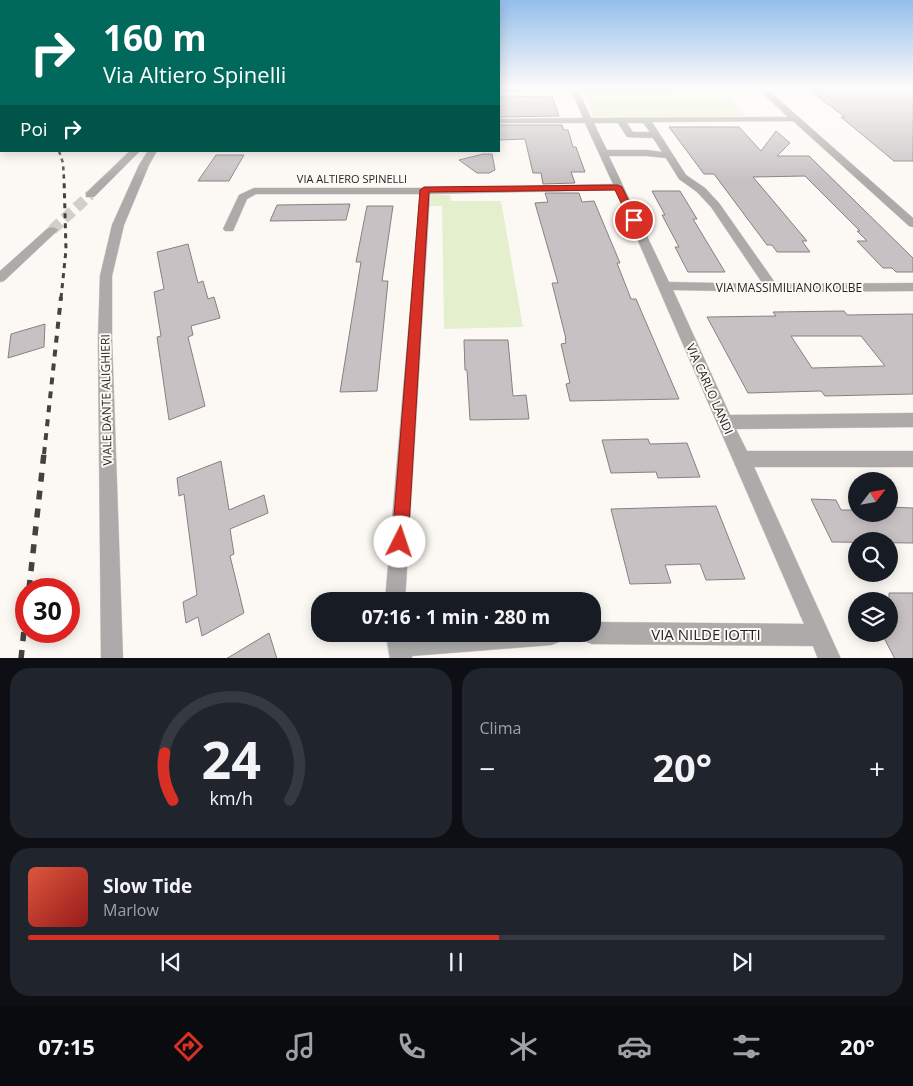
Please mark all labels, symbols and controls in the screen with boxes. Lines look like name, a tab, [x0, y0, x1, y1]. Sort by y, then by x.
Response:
text: 160 m	[103, 14, 207, 61]
icon: right	[20, 20, 85, 85]
text: Via Altiero Spinelli	[103, 59, 286, 89]
icon: right	[58, 115, 86, 143]
text: Poi	[20, 116, 48, 142]
street label: VIA ALTIERO SPINELLI	[297, 171, 407, 186]
pin	[613, 199, 655, 241]
icon: arrive	[620, 206, 648, 234]
street label: VIA MASSIMILIANO KOLBE	[716, 279, 862, 296]
street label: VIALE DANTE ALIGHIERI	[96, 334, 116, 466]
street label: VIA CARLO LANDI	[682, 341, 738, 437]
north arrow	[848, 472, 898, 522]
map controls	[848, 472, 898, 642]
position arrow	[373, 515, 425, 567]
button: search	[848, 532, 898, 582]
speed limit sign: 30	[15, 578, 80, 643]
button: layers	[848, 592, 898, 642]
text: 07:16 · 1 min · 280 m	[362, 604, 550, 630]
street label: VIA NILDE IOTTI	[651, 624, 761, 644]
text: Clima	[480, 717, 521, 739]
text: 24	[201, 723, 260, 794]
text: 20°	[652, 741, 712, 793]
text: −	[480, 749, 496, 787]
text: +	[869, 749, 885, 787]
text: km/h	[209, 786, 252, 810]
text: Slow Tide	[103, 873, 192, 899]
text: Marlow	[103, 899, 159, 921]
icon: previous	[157, 948, 185, 976]
icon: pause	[442, 948, 470, 976]
icon: next	[728, 948, 756, 976]
icon: directions	[171, 1029, 206, 1064]
icon: music	[283, 1029, 318, 1064]
icon: phone	[394, 1029, 429, 1064]
icon: climate	[506, 1029, 541, 1064]
icon: car	[617, 1029, 652, 1064]
icon: filters	[729, 1029, 764, 1064]
text: 07:15	[38, 1031, 95, 1061]
text: 20°	[840, 1031, 875, 1061]

